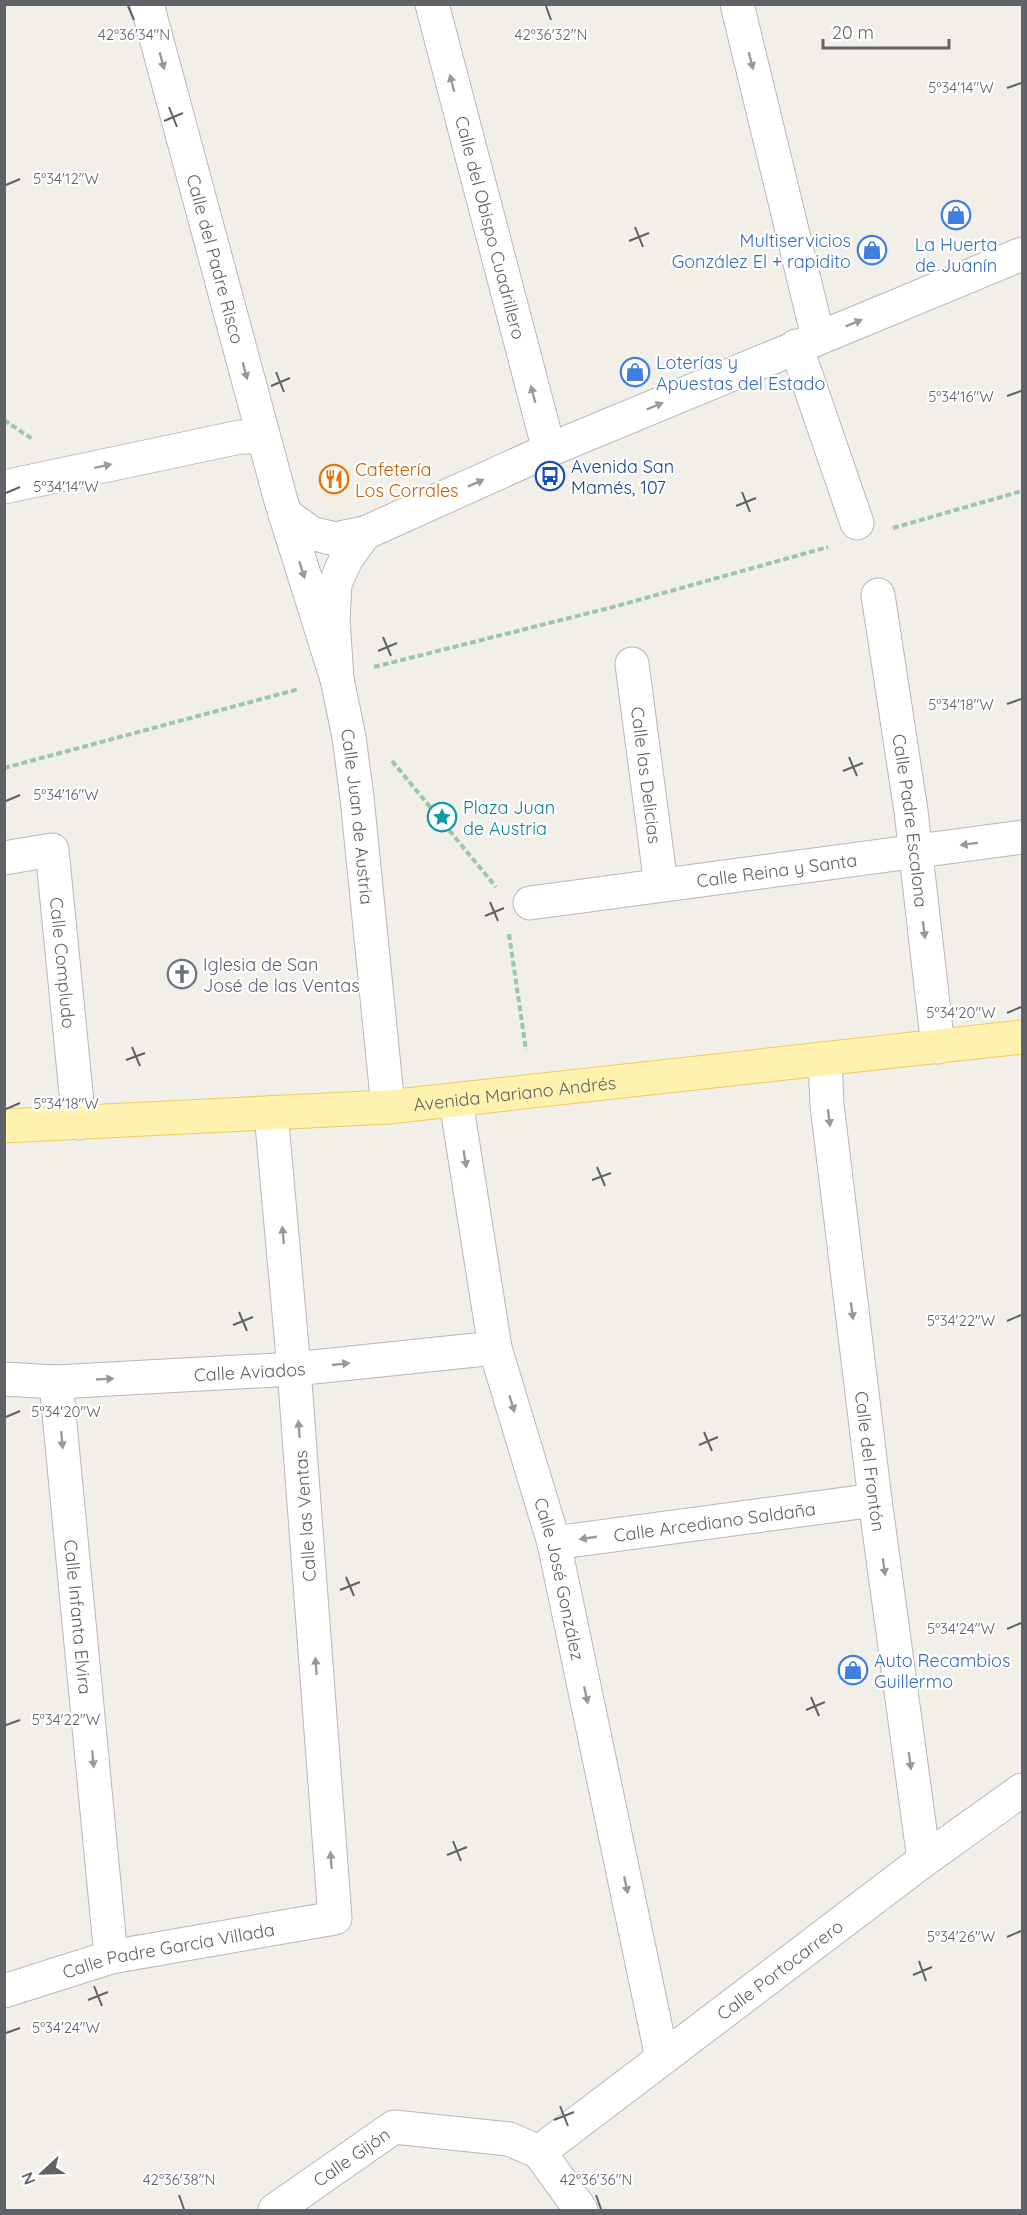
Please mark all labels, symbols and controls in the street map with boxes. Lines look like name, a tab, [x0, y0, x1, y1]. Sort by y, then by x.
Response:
scale bar	[823, 12, 949, 50]
text: 20 m	[832, 21, 874, 44]
text: 42°36'34"N	[98, 25, 170, 44]
text: 42°36'32"N	[515, 25, 587, 44]
one-way arrow	[158, 52, 167, 70]
one-way arrow	[746, 52, 756, 71]
one-way arrow	[447, 74, 457, 92]
text: 5°34'14"W	[928, 78, 994, 97]
street label: Calle del Obispo Cuadrillero	[450, 113, 531, 342]
text: 5°34'12"W	[33, 169, 99, 188]
street label: Calle del Padre Risco	[182, 172, 250, 346]
shop icon: La Huerta de Juanín	[940, 199, 972, 231]
place label: Multiservicios González El + rapidito	[672, 229, 851, 273]
place label: La Huerta de Juanín	[915, 233, 997, 277]
shop icon: Multiservicios González El + rapidito	[856, 234, 888, 266]
one-way arrow	[845, 318, 863, 327]
place label: Loterías y Apuestas del Estado	[656, 351, 825, 395]
shop icon: Loterías y Apuestas del Estado	[619, 356, 651, 388]
one-way arrow	[241, 362, 251, 380]
one-way arrow	[528, 384, 538, 403]
text: 5°34'16"W	[928, 387, 994, 406]
one-way arrow	[646, 401, 664, 411]
place label: Avenida San Mamés, 107	[571, 455, 674, 499]
place label: Cafetería Los Corrales	[355, 458, 459, 502]
bus stop icon: Avenida San Mamés, 107	[534, 460, 566, 492]
one-way arrow	[94, 461, 113, 470]
restaurant icon: Cafetería Los Corrales	[318, 463, 350, 495]
text: 5°34'14"W	[33, 477, 99, 496]
one-way arrow	[467, 478, 485, 488]
one-way arrow	[298, 561, 308, 579]
text: 5°34'18"W	[928, 695, 994, 714]
street label: Calle las Delicias	[626, 705, 667, 845]
street label: Calle Juan de Austria	[336, 727, 379, 906]
street label: Calle Padre Escalona	[888, 732, 933, 909]
text: 5°34'16"W	[33, 785, 99, 804]
place label: Plaza Juan de Austria	[463, 796, 555, 840]
place icon: Plaza Juan de Austria	[426, 801, 458, 833]
one-way arrow	[959, 839, 978, 849]
street label: Calle Reina y Santa	[695, 848, 858, 892]
street label: Calle Compludo	[45, 896, 81, 1030]
one-way arrow	[920, 921, 929, 940]
place label: Iglesia de San José de las Ventas	[203, 953, 360, 997]
church icon: Iglesia de San José de las Ventas	[166, 958, 198, 990]
text: 5°34'20"W	[926, 1003, 996, 1022]
street label: Avenida Mariano Andrés	[412, 1070, 617, 1116]
text: 5°34'18"W	[33, 1094, 99, 1113]
one-way arrow	[824, 1108, 834, 1127]
one-way arrow	[460, 1149, 469, 1168]
one-way arrow	[278, 1225, 288, 1244]
one-way arrow	[848, 1302, 857, 1321]
text: 5°34'22"W	[927, 1311, 996, 1330]
street label: Calle Aviados	[193, 1356, 306, 1386]
one-way arrow	[332, 1359, 351, 1369]
one-way arrow	[95, 1374, 114, 1384]
street label: Calle del Frontón	[850, 1390, 891, 1533]
one-way arrow	[508, 1395, 517, 1413]
text: 5°34'20"W	[31, 1402, 101, 1421]
one-way arrow	[294, 1420, 304, 1439]
one-way arrow	[57, 1430, 67, 1449]
street label: Calle las Ventas	[289, 1449, 321, 1583]
street label: Calle José González	[529, 1495, 590, 1662]
street label: Calle Arcediano Saldaña	[612, 1497, 817, 1546]
one-way arrow	[579, 1534, 598, 1543]
street label: Calle Infanta Elvira	[60, 1538, 97, 1695]
one-way arrow	[880, 1558, 889, 1577]
text: 5°34'24"W	[927, 1619, 996, 1638]
place label: Auto Recambios Guillermo	[874, 1649, 1010, 1693]
shop icon: Auto Recambios Guillermo	[837, 1654, 869, 1686]
one-way arrow	[312, 1656, 321, 1675]
one-way arrow	[582, 1685, 591, 1704]
text: 5°34'22"W	[32, 1710, 101, 1729]
one-way arrow	[88, 1750, 98, 1769]
one-way arrow	[906, 1751, 915, 1770]
one-way arrow	[326, 1851, 336, 1870]
one-way arrow	[622, 1876, 631, 1895]
street label: Calle Portocarrero	[712, 1914, 847, 2025]
street label: Calle Padre García Villada	[60, 1917, 276, 1983]
text: 5°34'26"W	[927, 1927, 996, 1946]
text: 5°34'24"W	[32, 2018, 101, 2037]
street label: Calle Gijón	[308, 2122, 394, 2192]
north arrow	[12, 2143, 72, 2203]
text: N	[17, 2169, 40, 2188]
text: 42°36'38"N	[143, 2170, 215, 2189]
text: 42°36'36"N	[560, 2170, 632, 2189]

